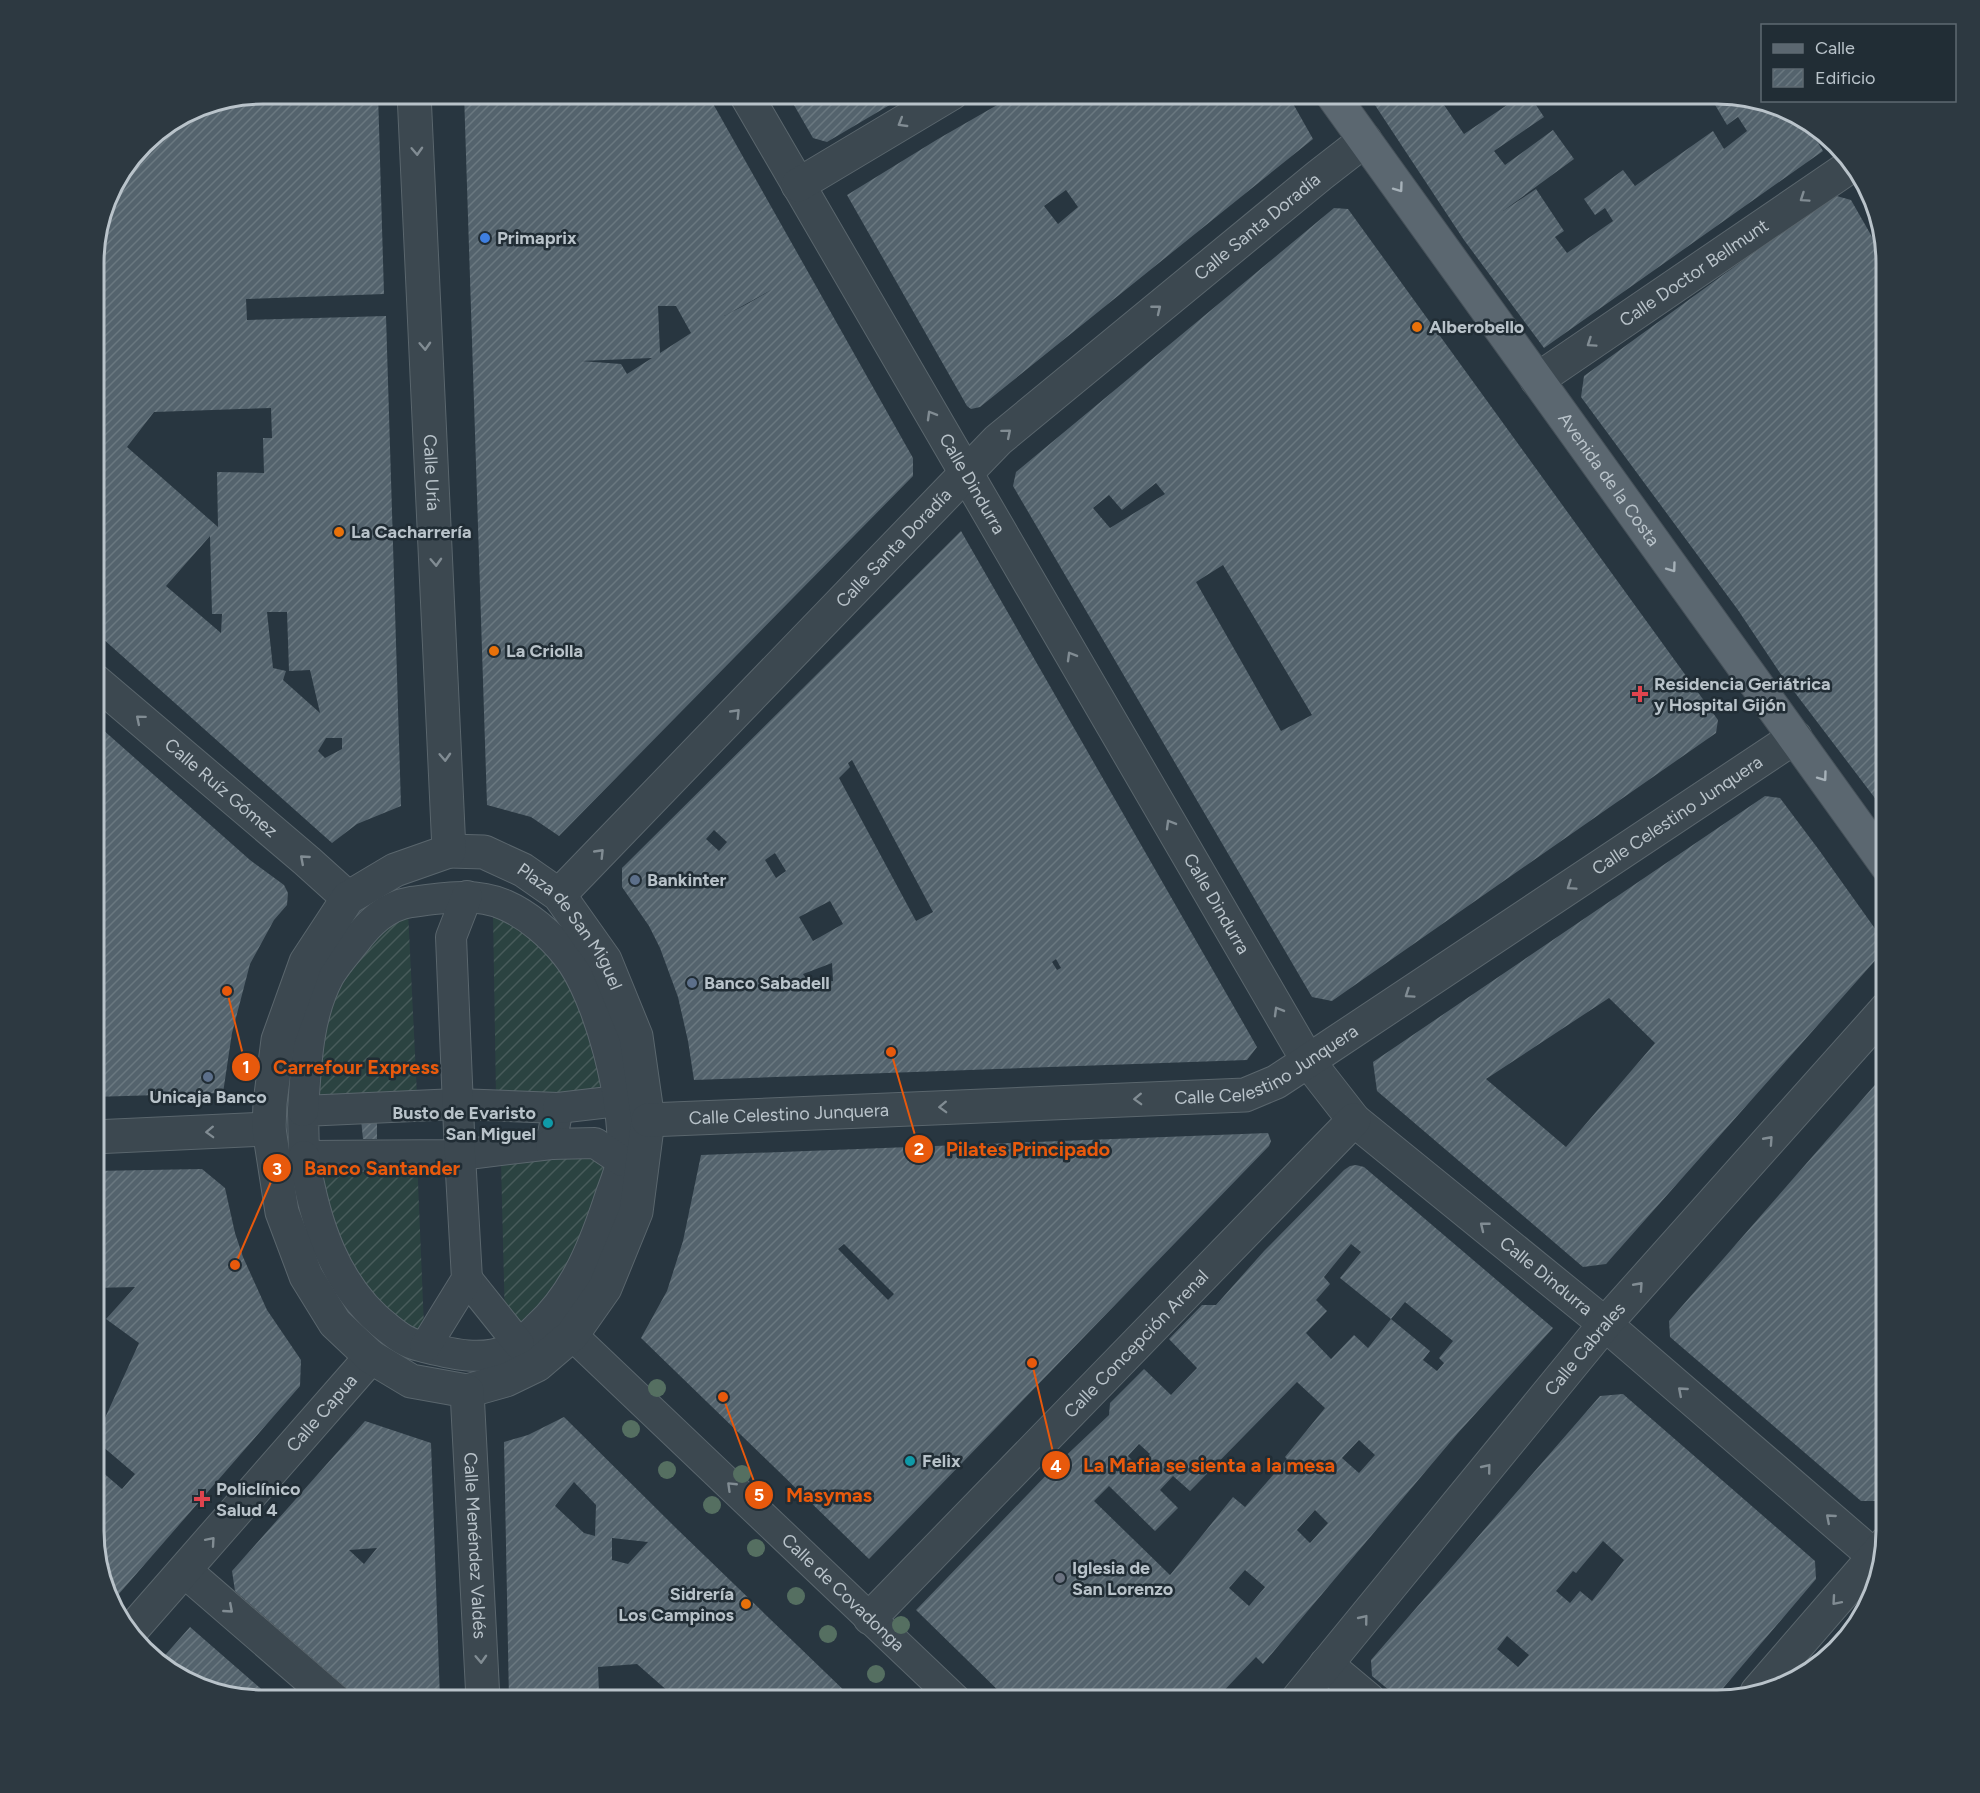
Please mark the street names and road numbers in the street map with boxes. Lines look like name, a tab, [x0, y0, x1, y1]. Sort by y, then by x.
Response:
street label: Calle Santa Doradía	[1190, 168, 1325, 285]
street label: Calle Doctor Bellmunt	[1615, 214, 1773, 332]
street label: Avenida de la Costa	[1553, 408, 1664, 551]
street label: Calle Dindurra	[934, 429, 1010, 538]
street label: Calle Uría	[419, 434, 444, 511]
street label: Calle Santa Doradía	[831, 484, 956, 612]
street label: Calle Ruíz Gómez	[160, 734, 282, 842]
street label: Calle Celestino Junquera	[1588, 751, 1767, 880]
street label: Calle Dindurra	[1179, 849, 1255, 958]
street label: Plaza de San Miguel	[513, 858, 627, 993]
street label: Calle Celestino Junquera	[1174, 1020, 1362, 1109]
street label: Calle Celestino Junquera	[688, 1099, 889, 1129]
street label: Calle Dindurra	[1495, 1232, 1597, 1320]
street label: Calle Concepción Arenal	[1059, 1265, 1213, 1423]
street label: Calle Cabrales	[1540, 1298, 1630, 1400]
street label: Calle Capua	[282, 1370, 362, 1457]
street label: Calle Menéndez Valdés	[459, 1452, 491, 1639]
street label: Calle de Covadonga	[777, 1529, 909, 1656]

